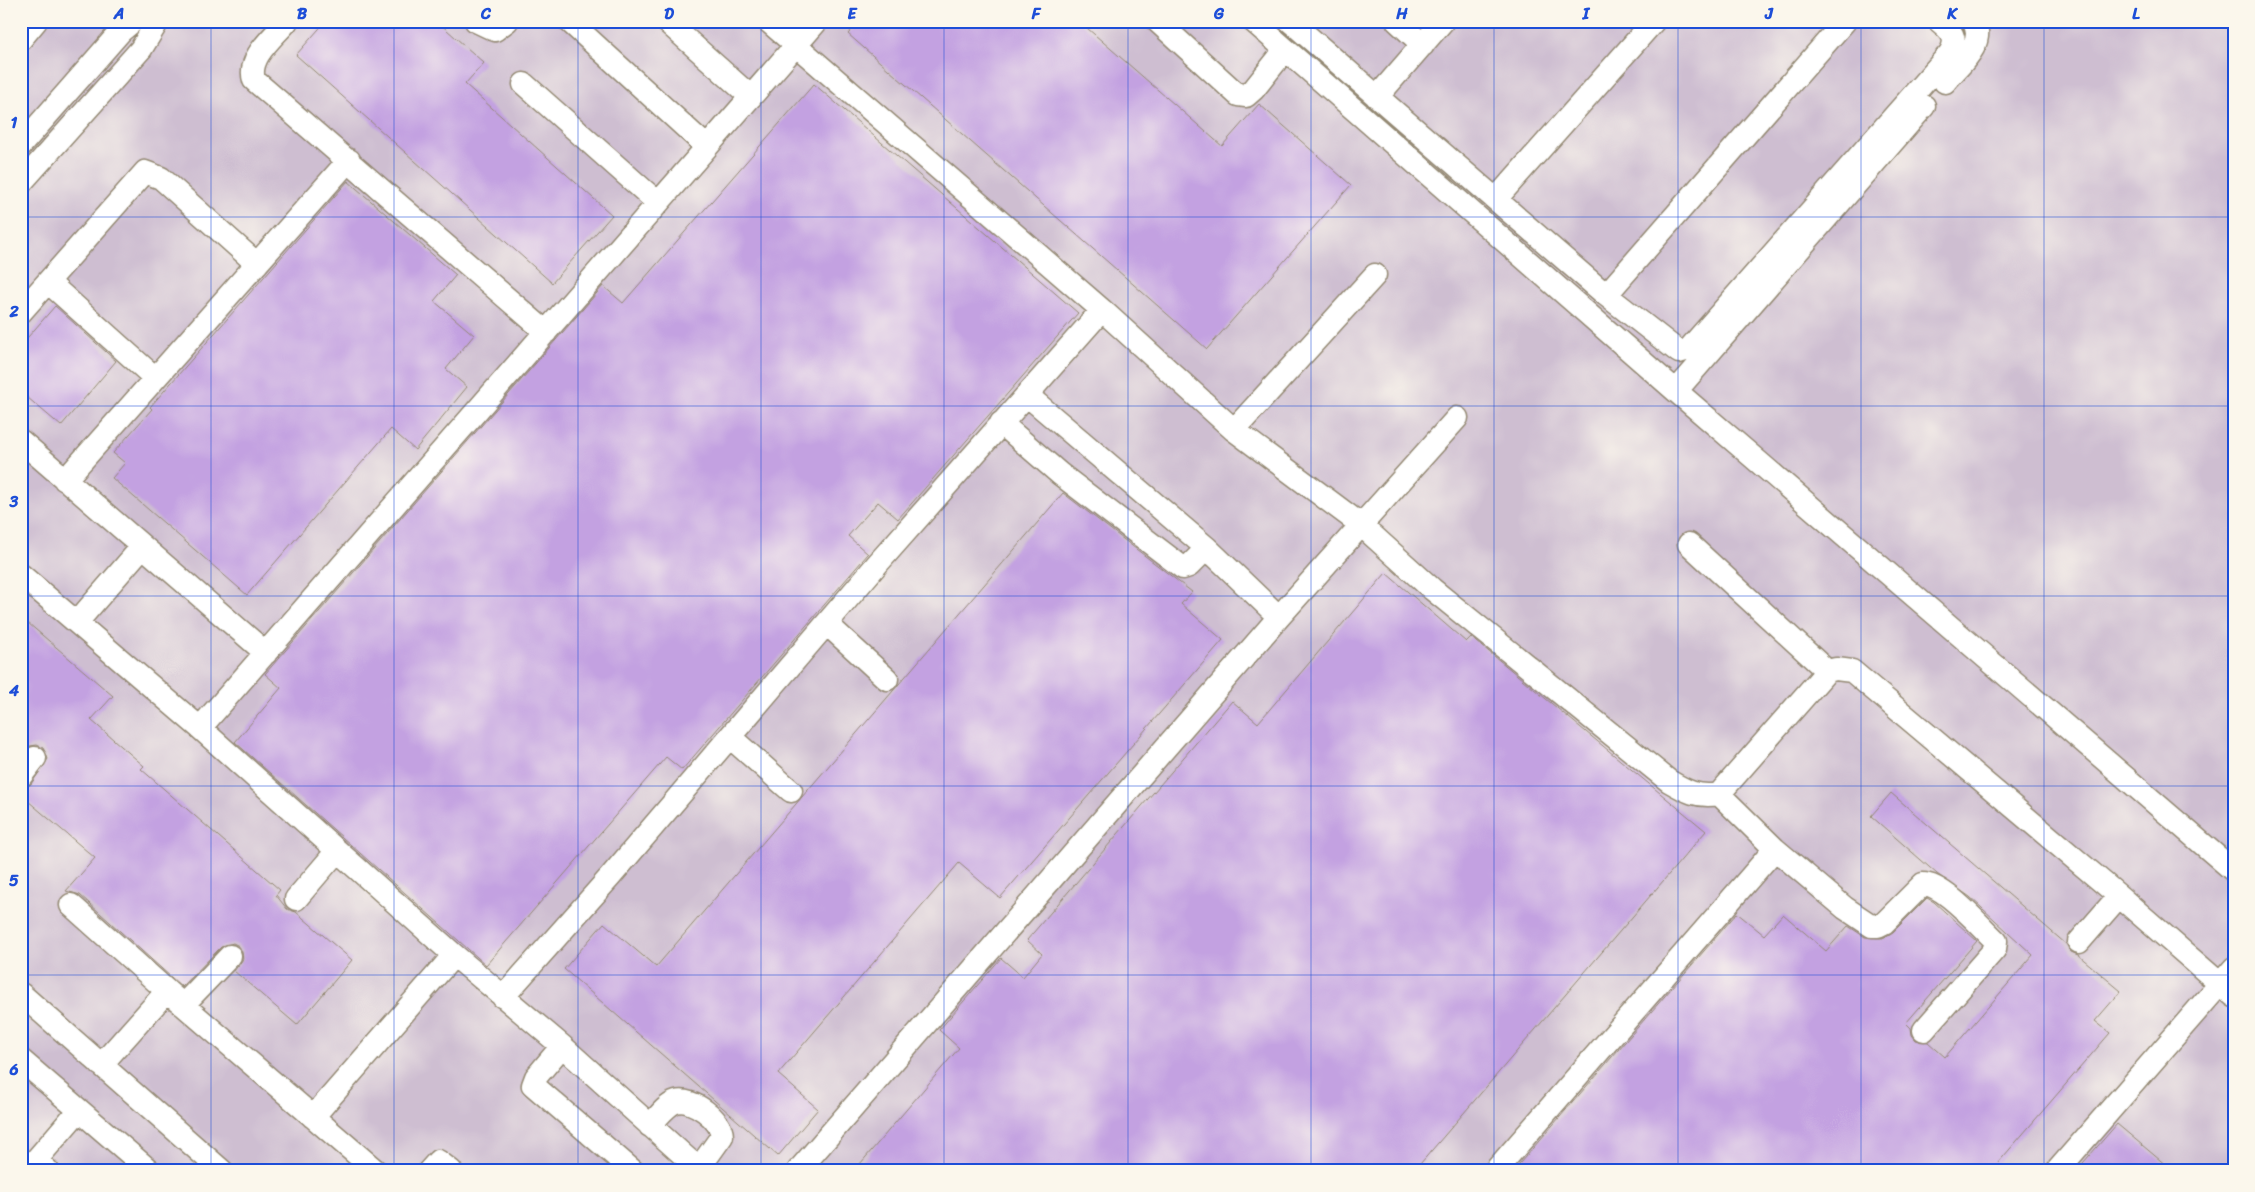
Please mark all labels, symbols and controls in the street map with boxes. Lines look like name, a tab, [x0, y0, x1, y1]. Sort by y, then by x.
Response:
text: A	[113, 0, 124, 28]
text: B	[297, 0, 308, 28]
text: C	[480, 0, 492, 28]
text: D	[664, 0, 674, 28]
text: E	[848, 0, 858, 28]
text: F	[1031, 0, 1042, 28]
text: G	[1213, 0, 1225, 28]
text: H	[1395, 0, 1408, 28]
text: I	[1582, 0, 1591, 28]
text: J	[1764, 0, 1774, 28]
text: K	[1946, 0, 1958, 28]
text: L	[2132, 0, 2140, 28]
text: 1	[11, 108, 18, 137]
text: 2	[8, 297, 19, 326]
text: 3	[9, 487, 19, 516]
text: 4	[8, 676, 19, 705]
text: 5	[9, 866, 19, 895]
text: 6	[8, 1055, 19, 1084]

